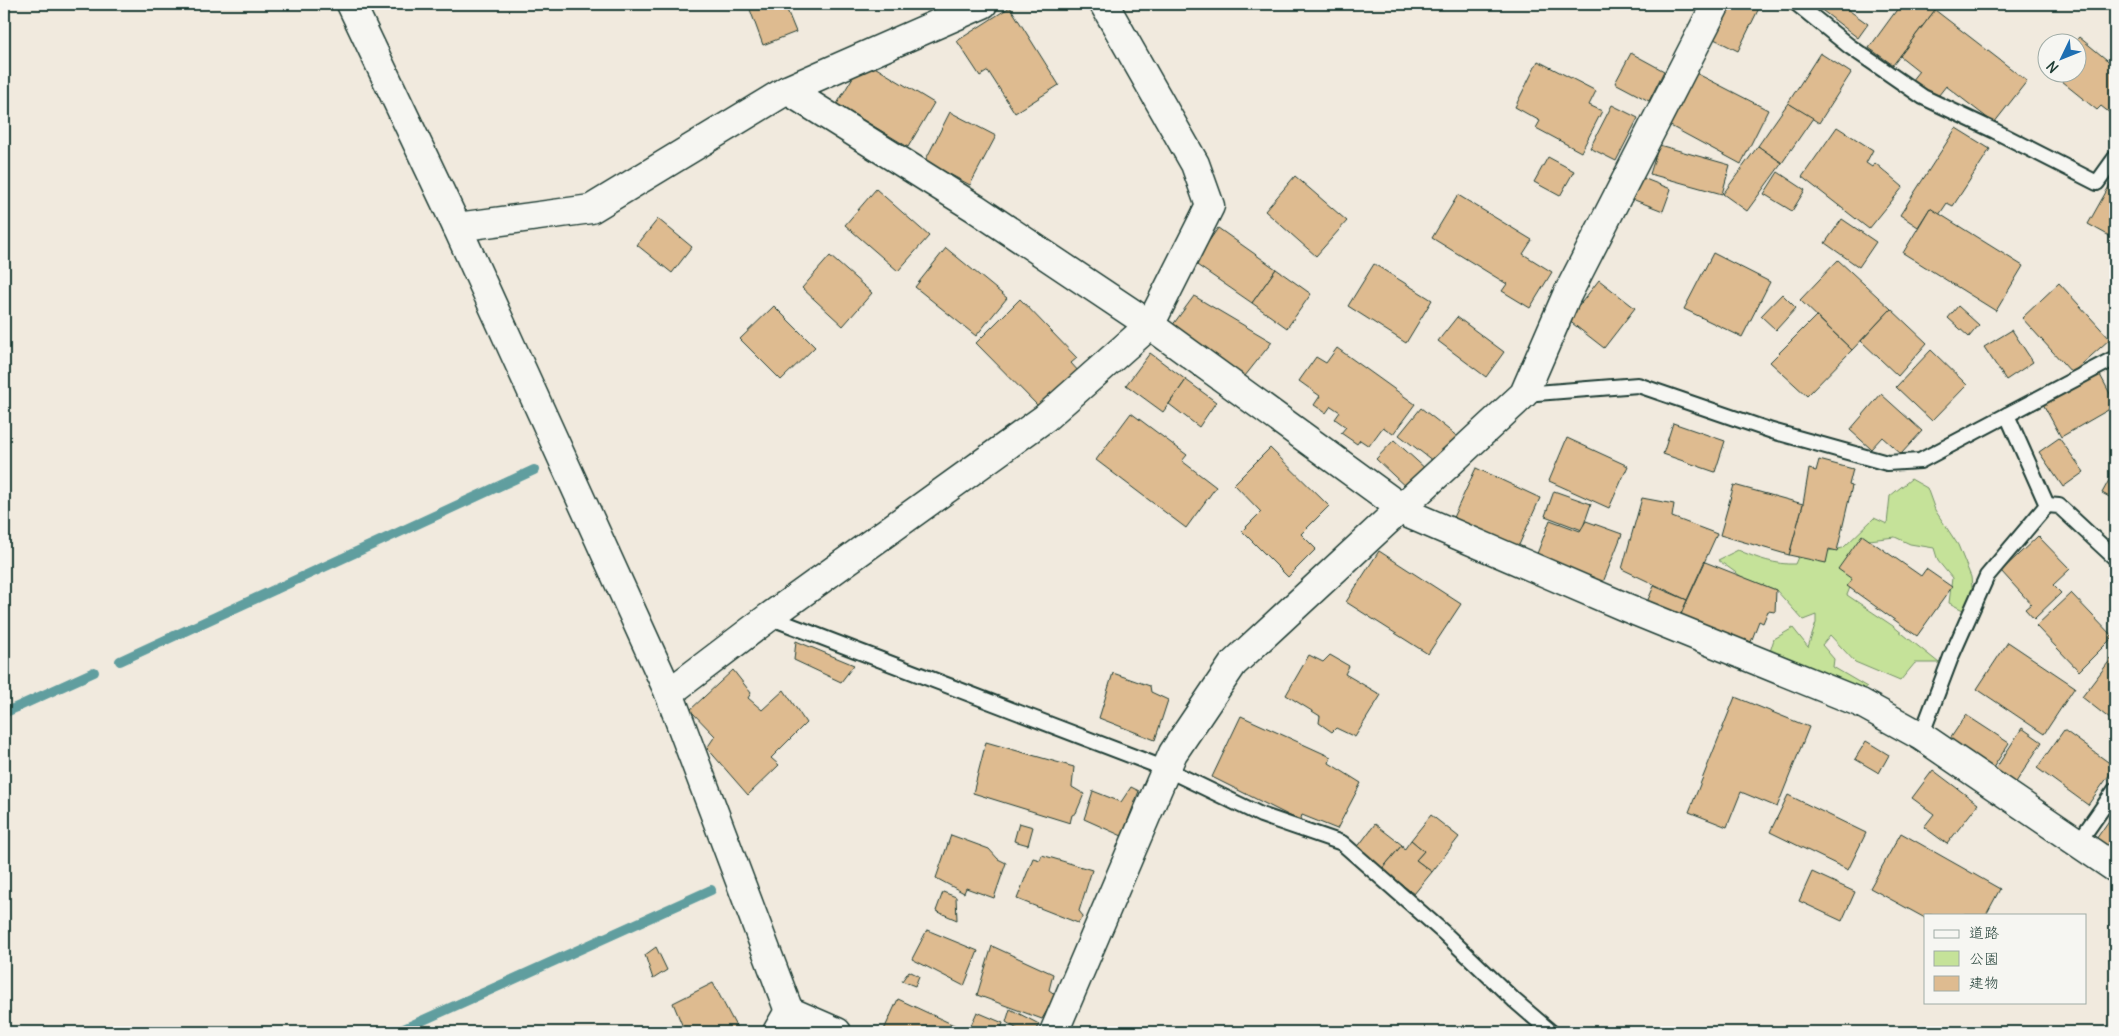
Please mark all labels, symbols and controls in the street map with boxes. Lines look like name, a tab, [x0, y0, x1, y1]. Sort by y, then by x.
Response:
north arrow	[2036, 32, 2086, 82]
text: N	[2043, 57, 2062, 77]
legend	[1924, 914, 2086, 1004]
text: 道路	[1969, 923, 1999, 942]
text: 公園	[1969, 949, 1999, 968]
text: 建物	[1969, 973, 1999, 992]

